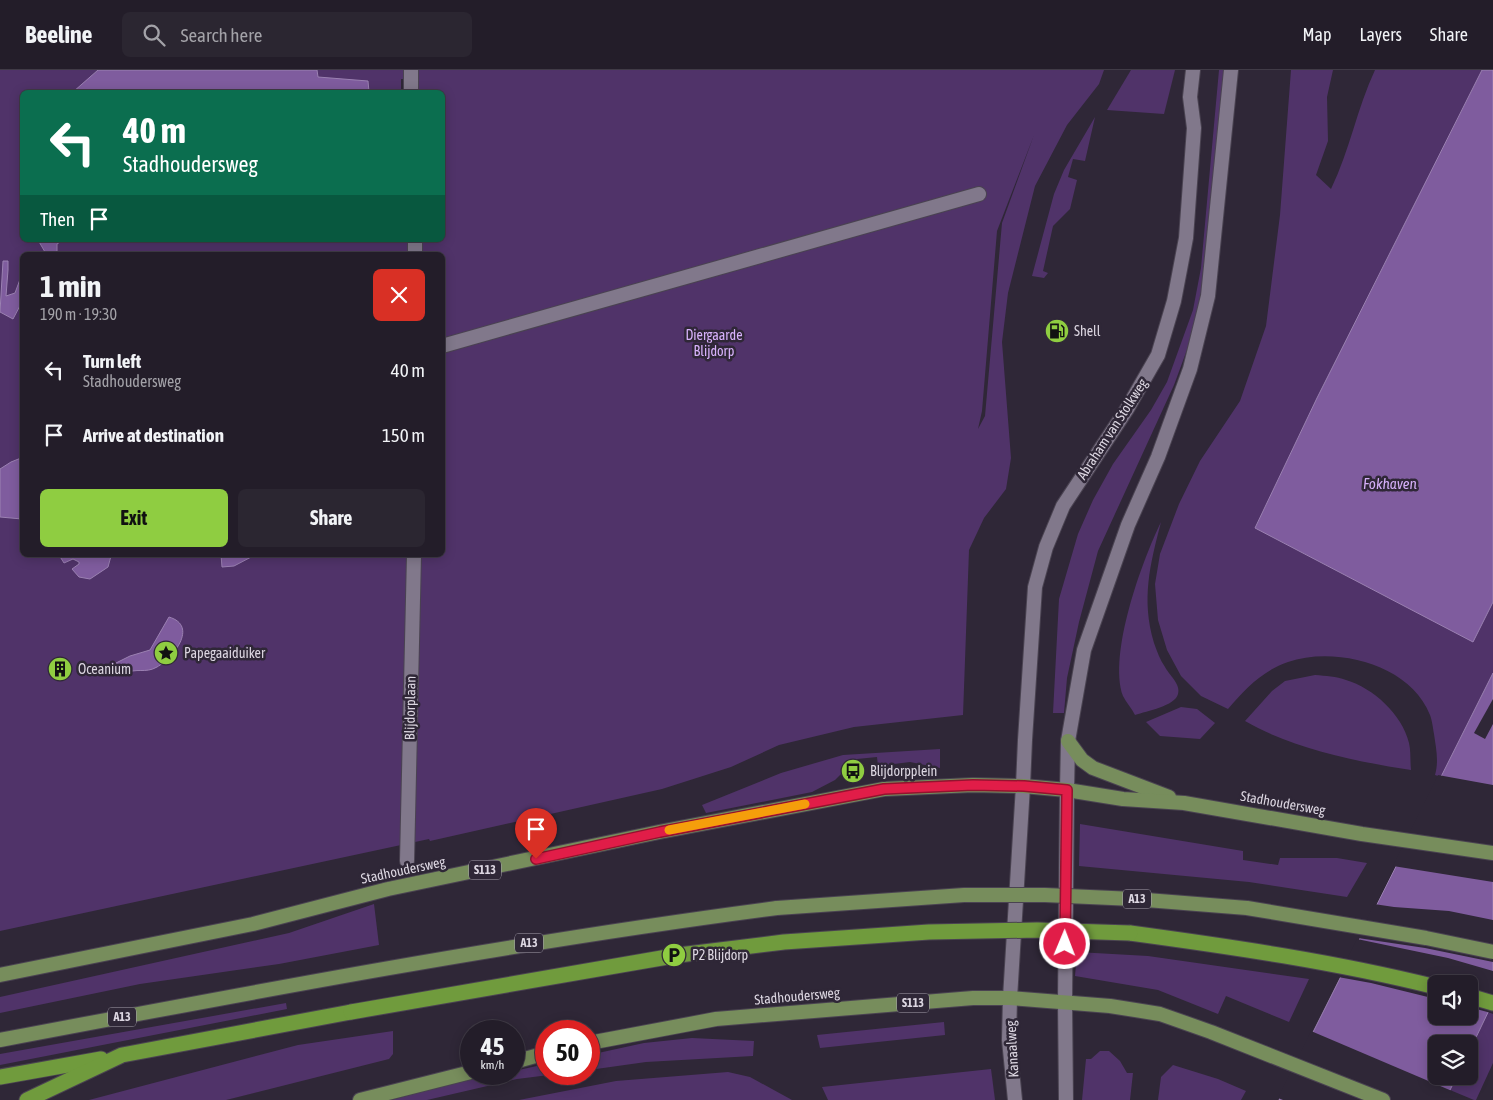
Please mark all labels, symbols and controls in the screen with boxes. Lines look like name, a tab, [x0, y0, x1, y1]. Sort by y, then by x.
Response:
search box	[122, 12, 472, 57]
text: Beeline	[25, 21, 92, 48]
icon: search	[140, 21, 168, 49]
text: Search here	[180, 24, 262, 46]
text: Map	[1302, 24, 1331, 45]
text: Layers	[1359, 24, 1402, 45]
text: Share	[1430, 24, 1468, 45]
icon: left	[40, 110, 105, 175]
text: 40 m	[123, 110, 186, 150]
text: Stadhoudersweg	[123, 151, 258, 177]
icon: arrive	[85, 205, 113, 233]
text: Then	[40, 208, 75, 230]
text: 1 min	[40, 269, 101, 303]
button: close	[373, 269, 425, 321]
text: 190 m · 19:30	[40, 305, 117, 323]
fuel station icon: Shell	[1044, 318, 1070, 344]
place label: Shell	[1074, 323, 1101, 339]
park label: Diergaarde Blijdorp	[685, 327, 743, 359]
text: Turn left	[83, 350, 141, 372]
icon: left	[40, 356, 68, 384]
text: 40 m	[391, 359, 425, 381]
text: Stadhoudersweg	[83, 372, 181, 390]
street label: Abraham van Stolkweg	[1073, 376, 1151, 482]
icon: arrive	[40, 421, 68, 449]
text: Arrive at destination	[83, 424, 224, 446]
text: 150 m	[382, 424, 425, 446]
water label: Fokhaven	[1363, 475, 1417, 492]
button: Exit	[40, 489, 228, 547]
button: Share	[238, 489, 425, 547]
place icon: Papegaaiduiker	[153, 640, 179, 666]
place label: Papegaaiduiker	[184, 645, 266, 661]
building icon: Oceanium	[47, 656, 73, 682]
place label: Oceanium	[78, 661, 131, 677]
street label: Blijdorplaan	[401, 676, 419, 740]
bus stop icon: Blijdorpplein	[840, 758, 866, 784]
place label: Blijdorpplein	[870, 763, 937, 779]
street label: Stadhoudersweg	[1239, 788, 1327, 818]
pin	[515, 808, 557, 859]
icon: arrive	[522, 815, 550, 843]
street label: Stadhoudersweg	[359, 853, 447, 887]
road number: S113	[469, 860, 501, 880]
road number: A13	[1123, 890, 1151, 909]
position arrow	[1038, 917, 1090, 969]
road number: A13	[515, 934, 543, 952]
parking icon: P2 Blijdorp	[661, 942, 687, 968]
place label: P2 Blijdorp	[692, 947, 748, 963]
map controls	[1428, 975, 1478, 1085]
button: sound	[1428, 975, 1478, 1025]
street label: Stadhoudersweg	[754, 984, 840, 1008]
road number: S113	[897, 994, 929, 1012]
road number: A13	[108, 1008, 136, 1026]
speed limit sign: 50	[535, 1020, 600, 1085]
street label: Kanaalweg	[1003, 1020, 1021, 1078]
text: 45	[481, 1032, 504, 1060]
button: layers	[1428, 1035, 1478, 1085]
text: km/h	[481, 1058, 504, 1072]

